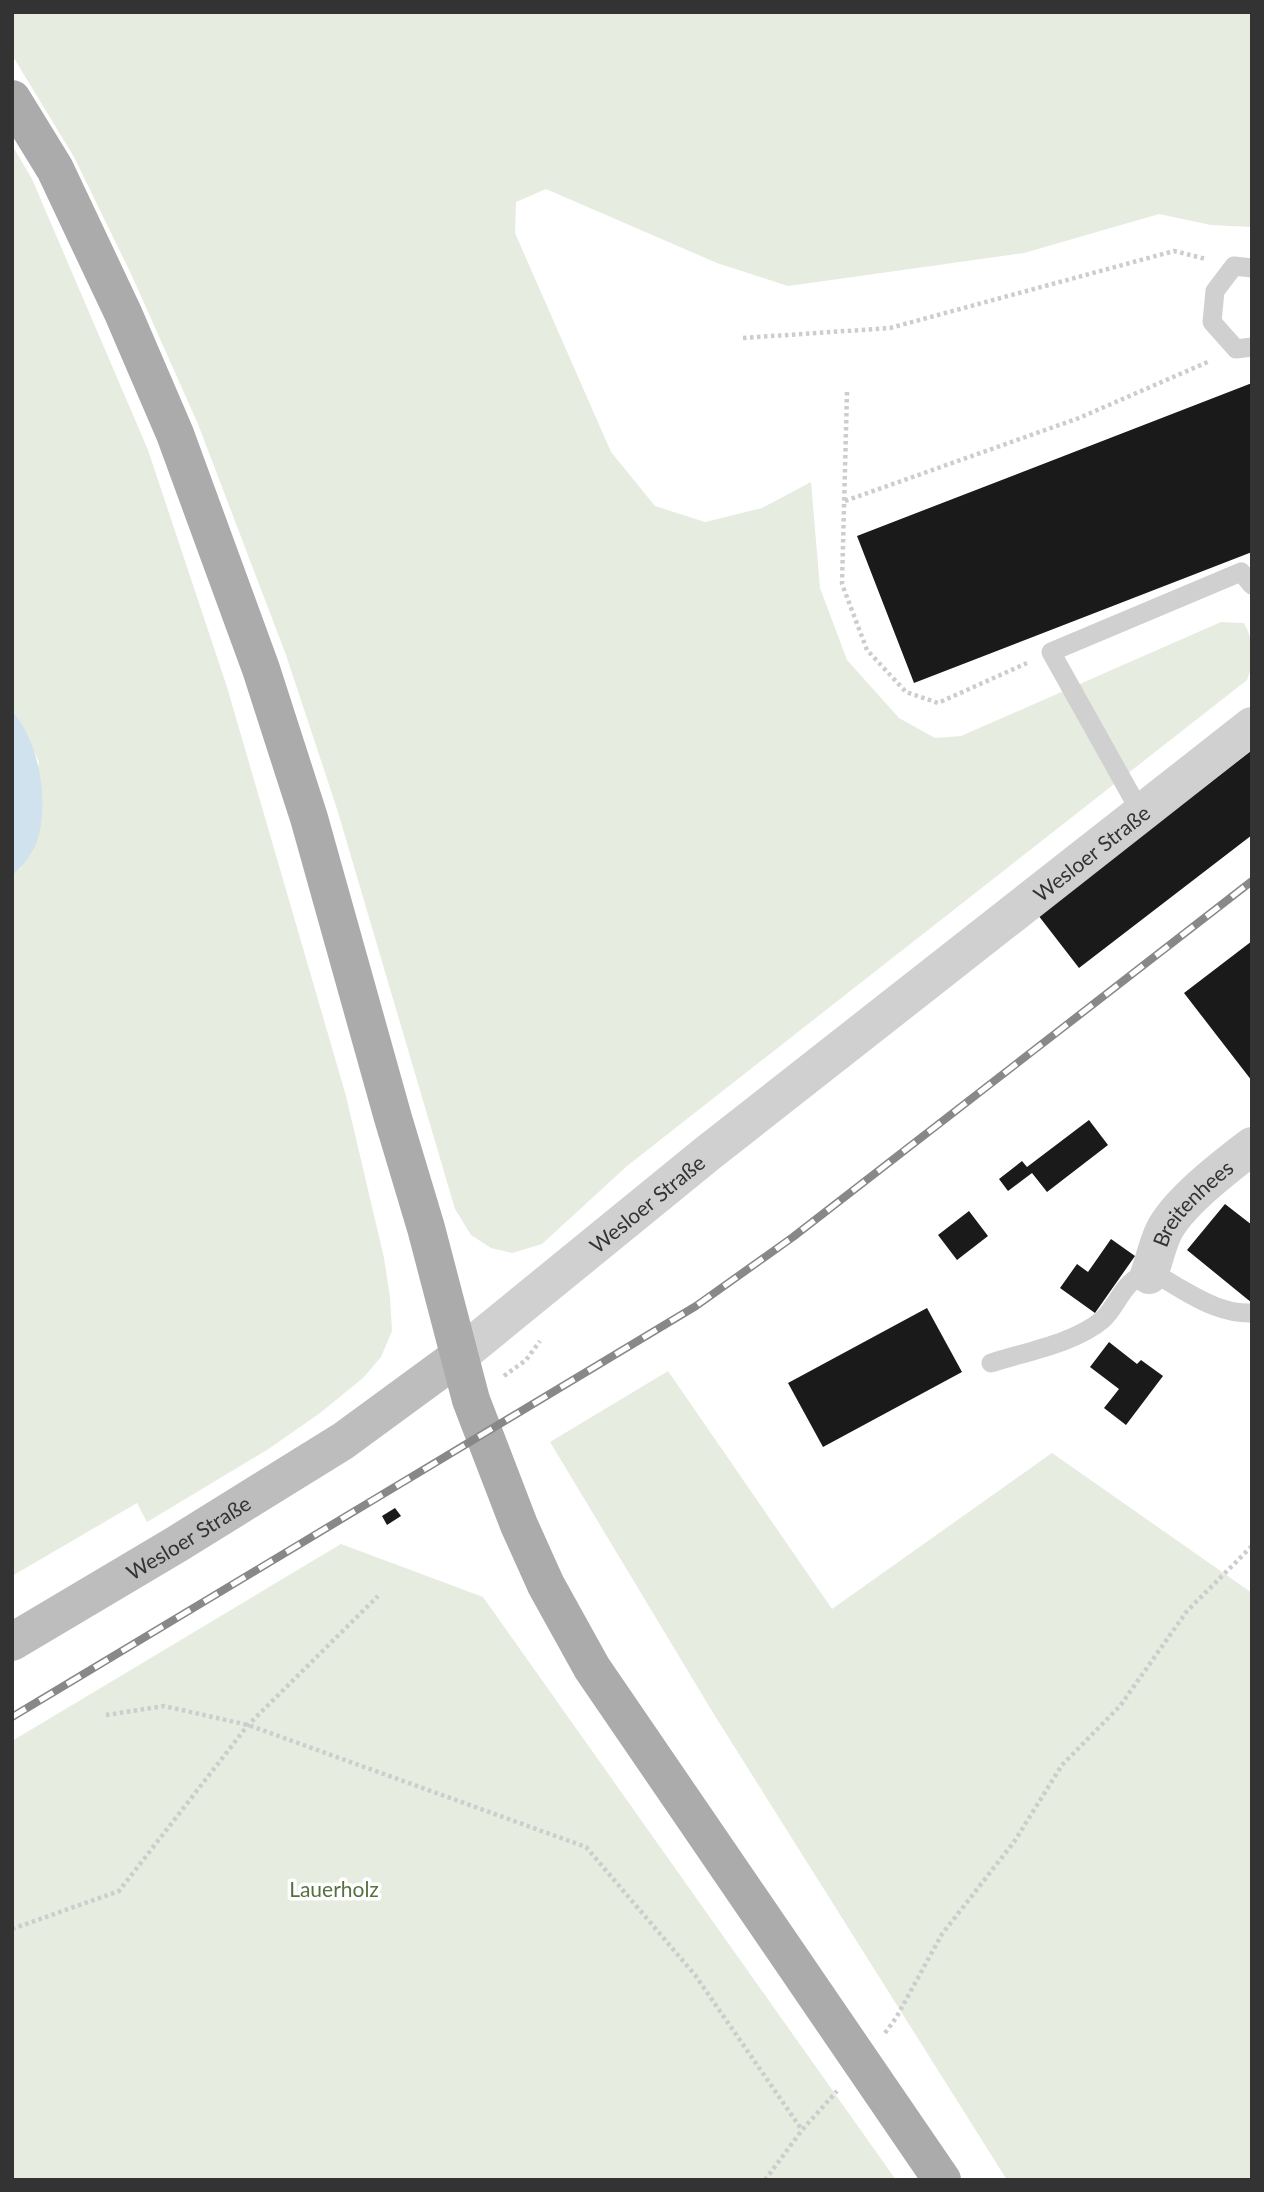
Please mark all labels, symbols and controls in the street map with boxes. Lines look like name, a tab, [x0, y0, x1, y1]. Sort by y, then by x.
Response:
street label: Wesloer Straße	[1028, 799, 1154, 906]
street label: Wesloer Straße	[584, 1149, 709, 1257]
street label: Breitenhees	[1146, 1154, 1237, 1250]
street label: Wesloer Straße	[121, 1489, 255, 1584]
park label: Lauerholz	[289, 1876, 379, 1901]

